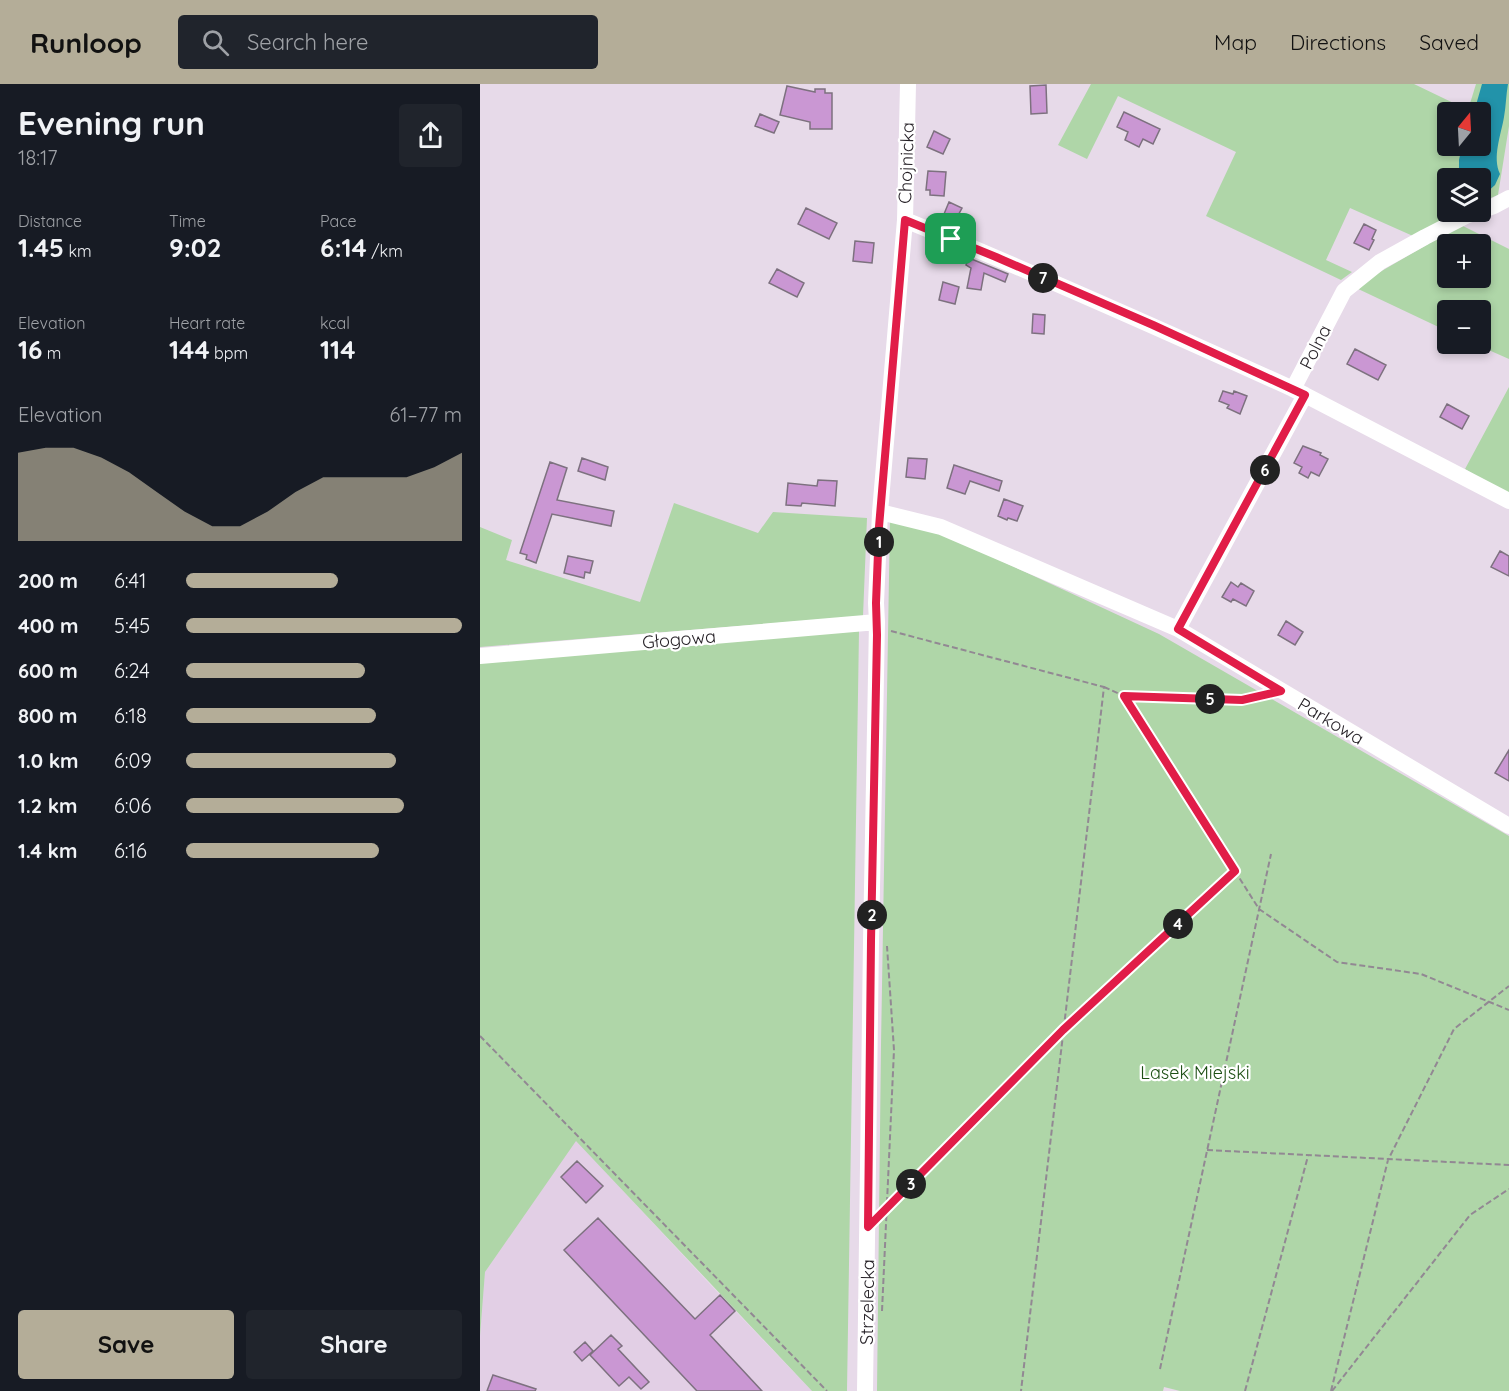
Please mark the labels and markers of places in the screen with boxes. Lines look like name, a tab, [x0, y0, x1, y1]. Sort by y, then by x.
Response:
pin	[925, 213, 976, 264]
pin: 7	[1028, 263, 1058, 293]
pin: 6	[1250, 455, 1280, 485]
pin: 1	[864, 527, 894, 557]
pin: 5	[1195, 684, 1225, 714]
pin: 2	[857, 900, 887, 930]
pin: 4	[1163, 909, 1193, 939]
pin: 3	[896, 1169, 926, 1199]

